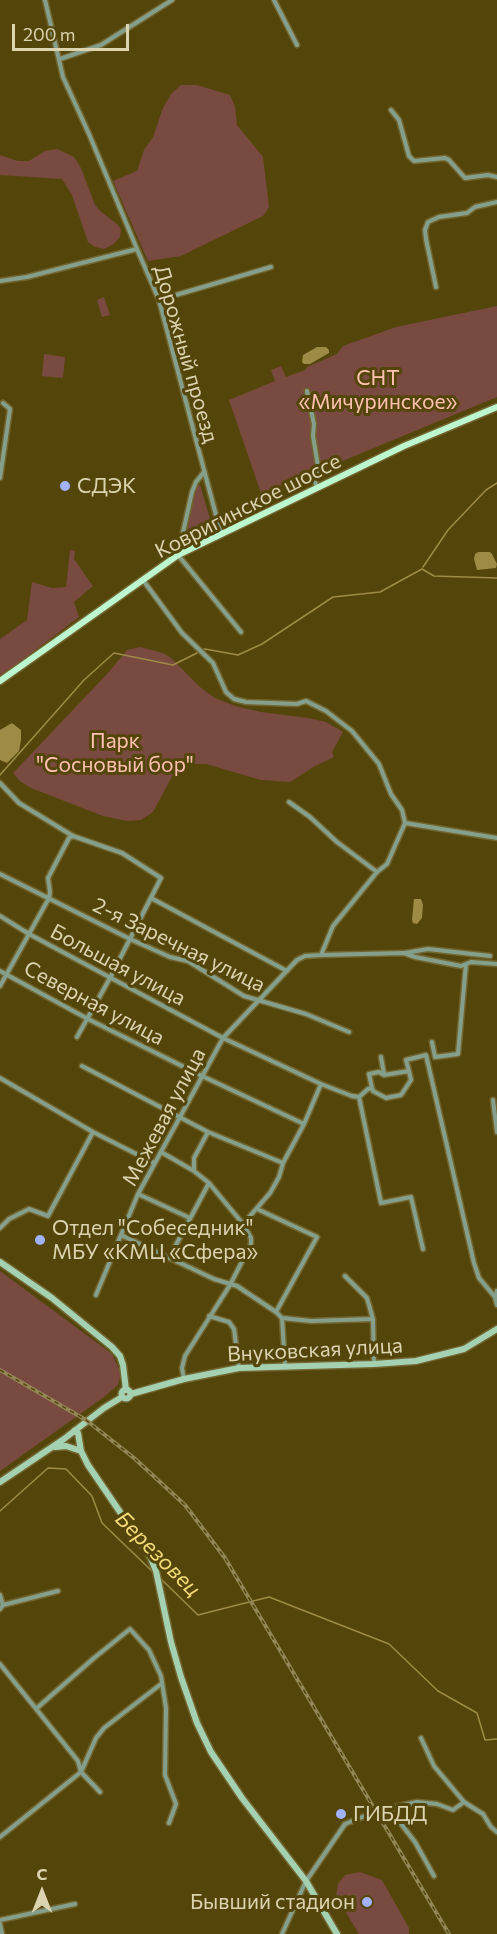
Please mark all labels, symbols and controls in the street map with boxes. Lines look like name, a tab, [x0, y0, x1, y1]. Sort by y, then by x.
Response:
scale bar	[15, 12, 132, 50]
text: 200 m	[23, 23, 76, 45]
street label: Дорожный проезд	[149, 262, 223, 446]
park label: СНТ «Мичуринское»	[298, 365, 458, 415]
street label: Ковригинское шоссе	[151, 448, 345, 564]
place label: СДЭК	[77, 473, 136, 499]
marker: СДЭК	[58, 479, 72, 493]
park label: Парк "Сосновый бор"	[36, 728, 194, 778]
street label: 2-я Заречная улица	[89, 892, 269, 998]
street label: Большая улица	[46, 919, 190, 1011]
street label: Северная улица	[20, 955, 168, 1051]
street label: Межевая улица	[117, 1044, 211, 1190]
place label: Отдел "Собеседник" МБУ «КМЦ «Сфера»	[52, 1215, 258, 1265]
marker: Отдел "Собеседник" МБУ «КМЦ «Сфера»	[33, 1233, 47, 1247]
street label: Внуковская улица	[227, 1333, 403, 1367]
water label: Березовец	[110, 1506, 206, 1602]
place label: ГИБДД	[353, 1801, 427, 1827]
marker: ГИБДД	[334, 1807, 348, 1821]
north arrow	[12, 1862, 72, 1922]
text: С	[37, 1864, 47, 1883]
place label: Бывший стадион	[190, 1889, 355, 1915]
marker: Бывший стадион	[360, 1895, 374, 1909]

